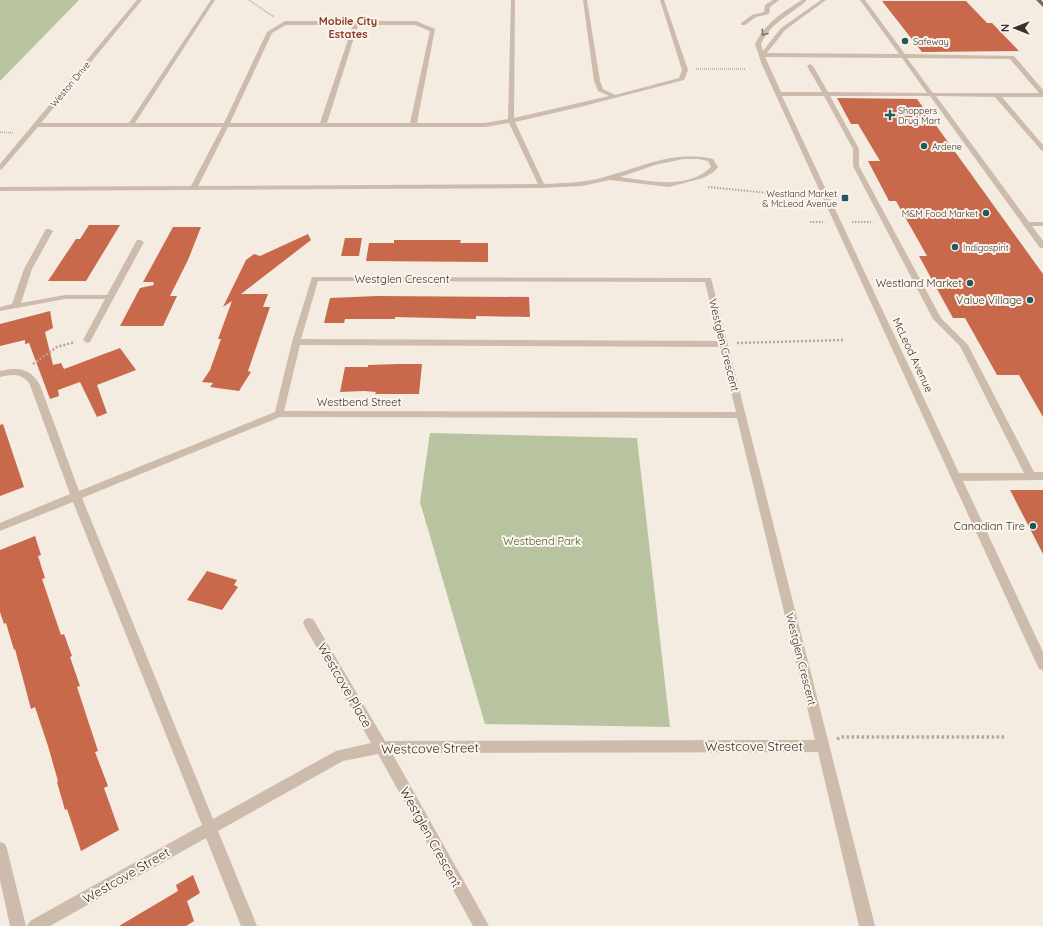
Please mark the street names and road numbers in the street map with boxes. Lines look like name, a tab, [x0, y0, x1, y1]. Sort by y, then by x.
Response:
street label: Weston Drive	[48, 59, 92, 109]
street label: Westglen Crescent	[355, 272, 450, 286]
street label: Westglen Crescent	[706, 297, 742, 393]
street label: McLeod Avenue	[890, 315, 936, 395]
street label: Westbend Street	[317, 395, 402, 409]
street label: Westglen Crescent	[783, 611, 819, 707]
street label: Westcove Place	[314, 640, 376, 730]
street label: Westcove Street	[705, 738, 803, 754]
street label: Westcove Street	[381, 739, 479, 757]
street label: Westglen Crescent	[397, 784, 465, 890]
street label: Westcove Street	[80, 844, 172, 906]

